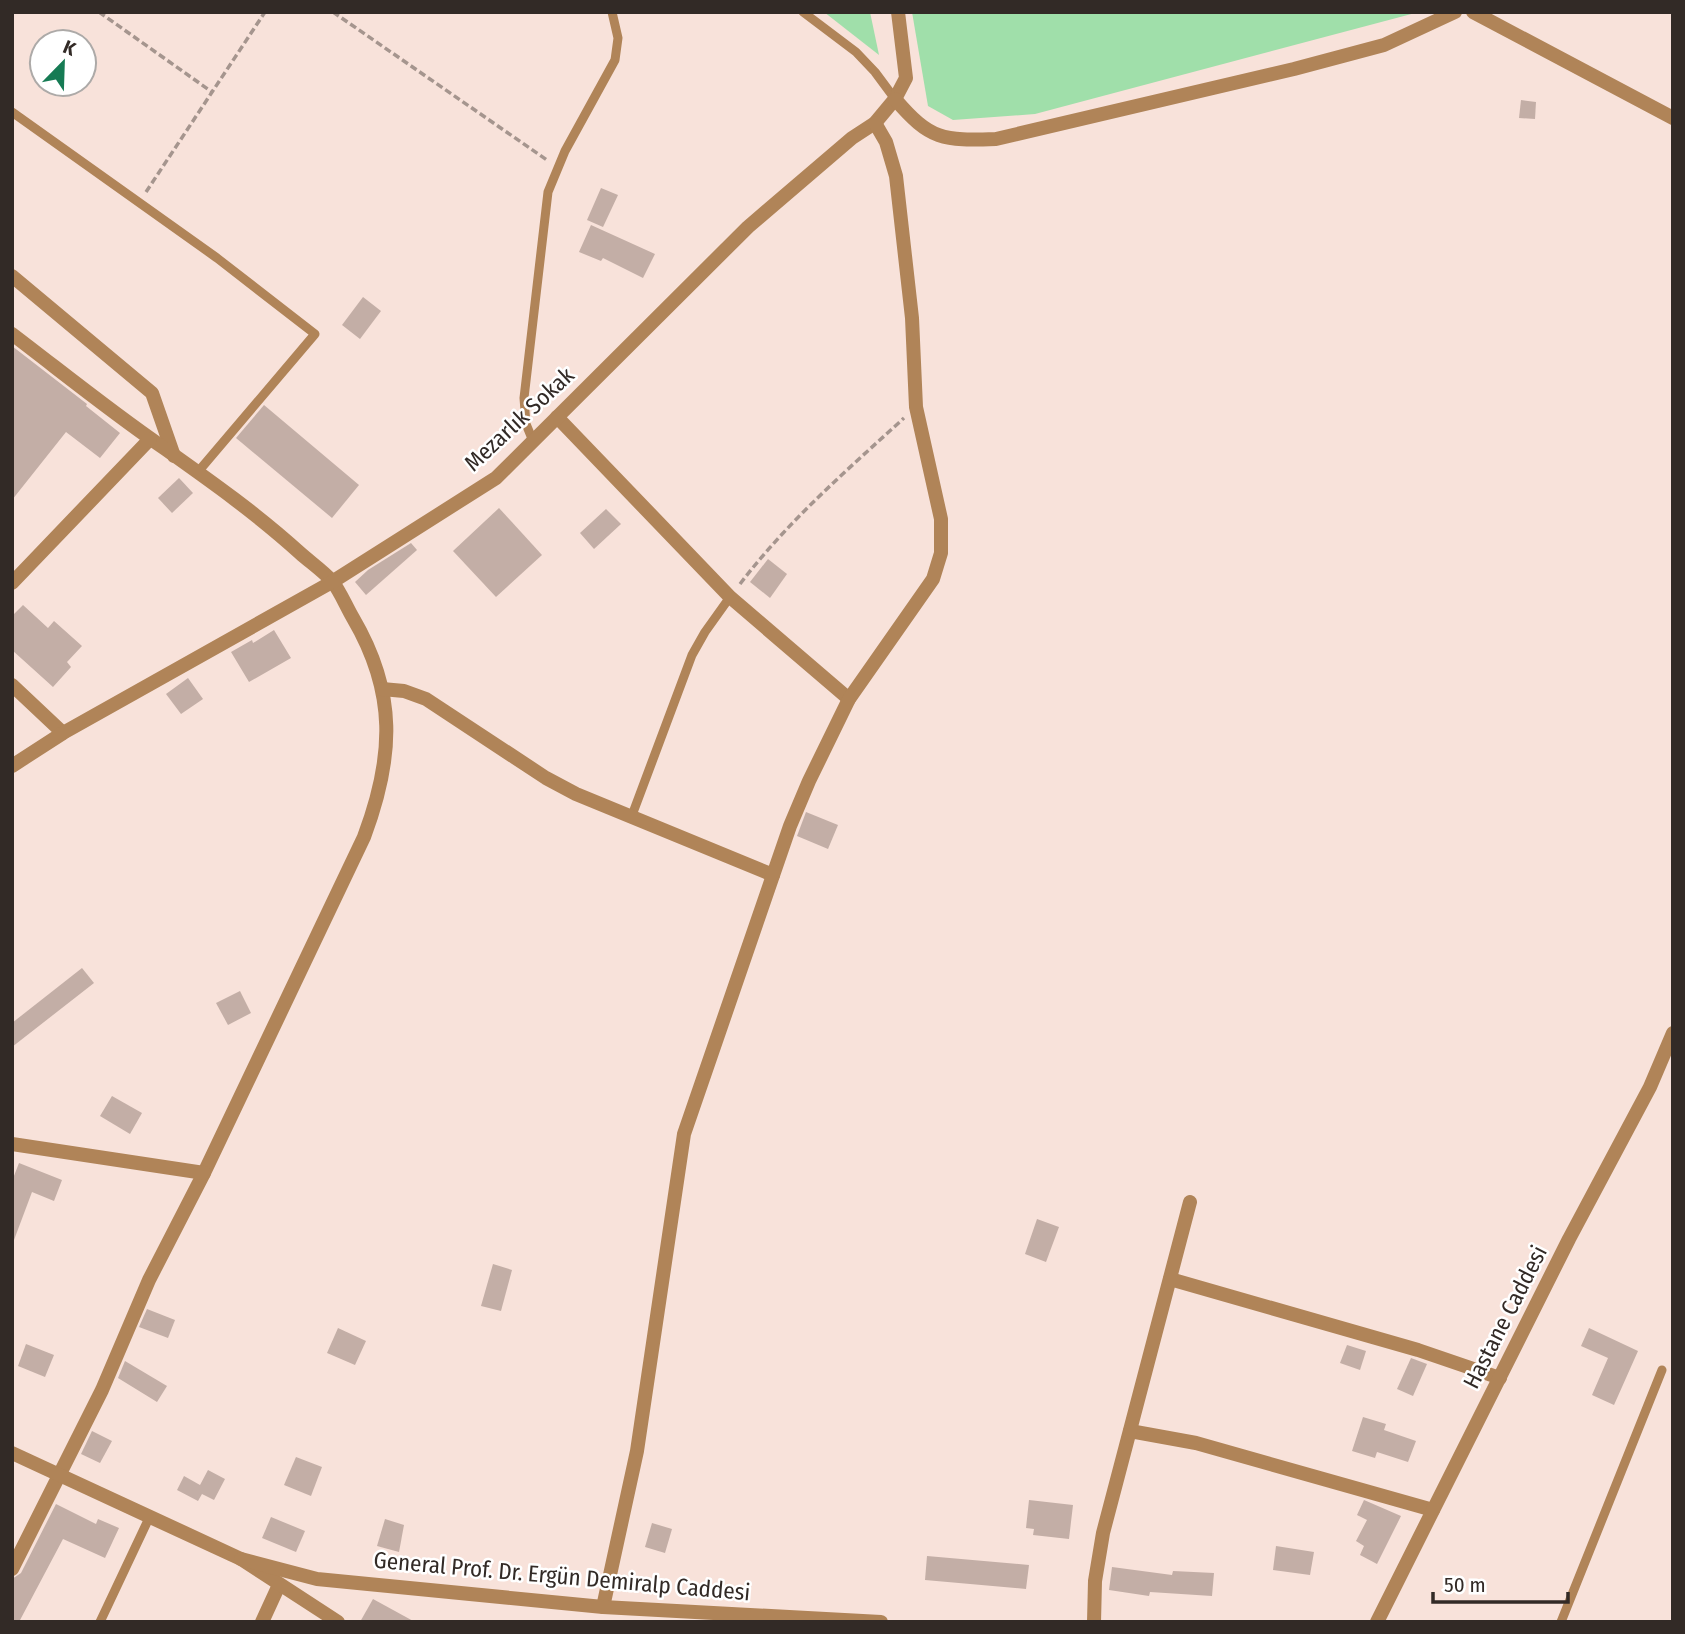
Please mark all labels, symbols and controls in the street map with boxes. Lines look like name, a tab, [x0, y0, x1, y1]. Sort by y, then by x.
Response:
north arrow	[28, 28, 98, 98]
text: K	[60, 35, 80, 61]
street label: Mezarlık Sokak	[458, 361, 580, 477]
street label: Hastane Caddesi	[1457, 1241, 1553, 1393]
street label: General Prof. Dr. Ergün Demiralp Caddesi	[373, 1546, 751, 1606]
scale bar	[1433, 1560, 1568, 1604]
text: 50 m	[1444, 1572, 1486, 1598]

